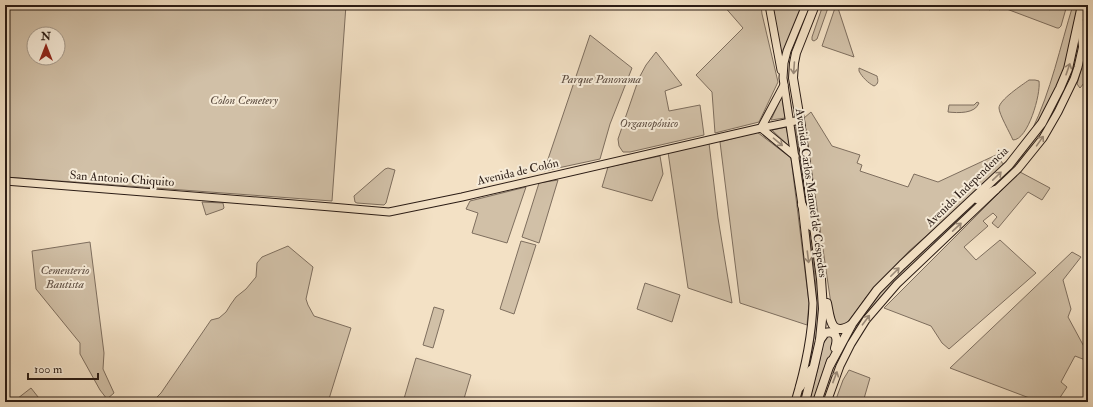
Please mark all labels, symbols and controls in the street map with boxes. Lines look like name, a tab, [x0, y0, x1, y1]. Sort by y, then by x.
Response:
north arrow	[26, 26, 66, 66]
text: N	[40, 30, 52, 43]
one-way arrow	[790, 61, 797, 74]
one-way arrow	[1065, 62, 1072, 75]
park label: Parque Panorama	[560, 72, 642, 87]
park label: Colon Cemetery	[210, 93, 279, 108]
street label: Avenida Carlos Manuel de Céspedes	[792, 107, 830, 278]
park label: Organopónico	[620, 116, 678, 131]
one-way arrow	[1036, 136, 1044, 147]
one-way arrow	[773, 138, 784, 147]
street label: Avenida Independencia	[922, 143, 1012, 231]
street label: Avenida de Colón	[475, 155, 560, 189]
street label: San Antonio Chiquito	[69, 168, 175, 190]
one-way arrow	[992, 171, 1002, 181]
one-way arrow	[952, 222, 962, 232]
one-way arrow	[804, 250, 812, 263]
park label: Cementerio Bautista	[40, 263, 90, 292]
one-way arrow	[890, 267, 900, 277]
one-way arrow	[862, 314, 870, 325]
scale bar	[28, 355, 98, 381]
text: 100 m	[34, 362, 63, 377]
one-way arrow	[832, 371, 840, 383]

